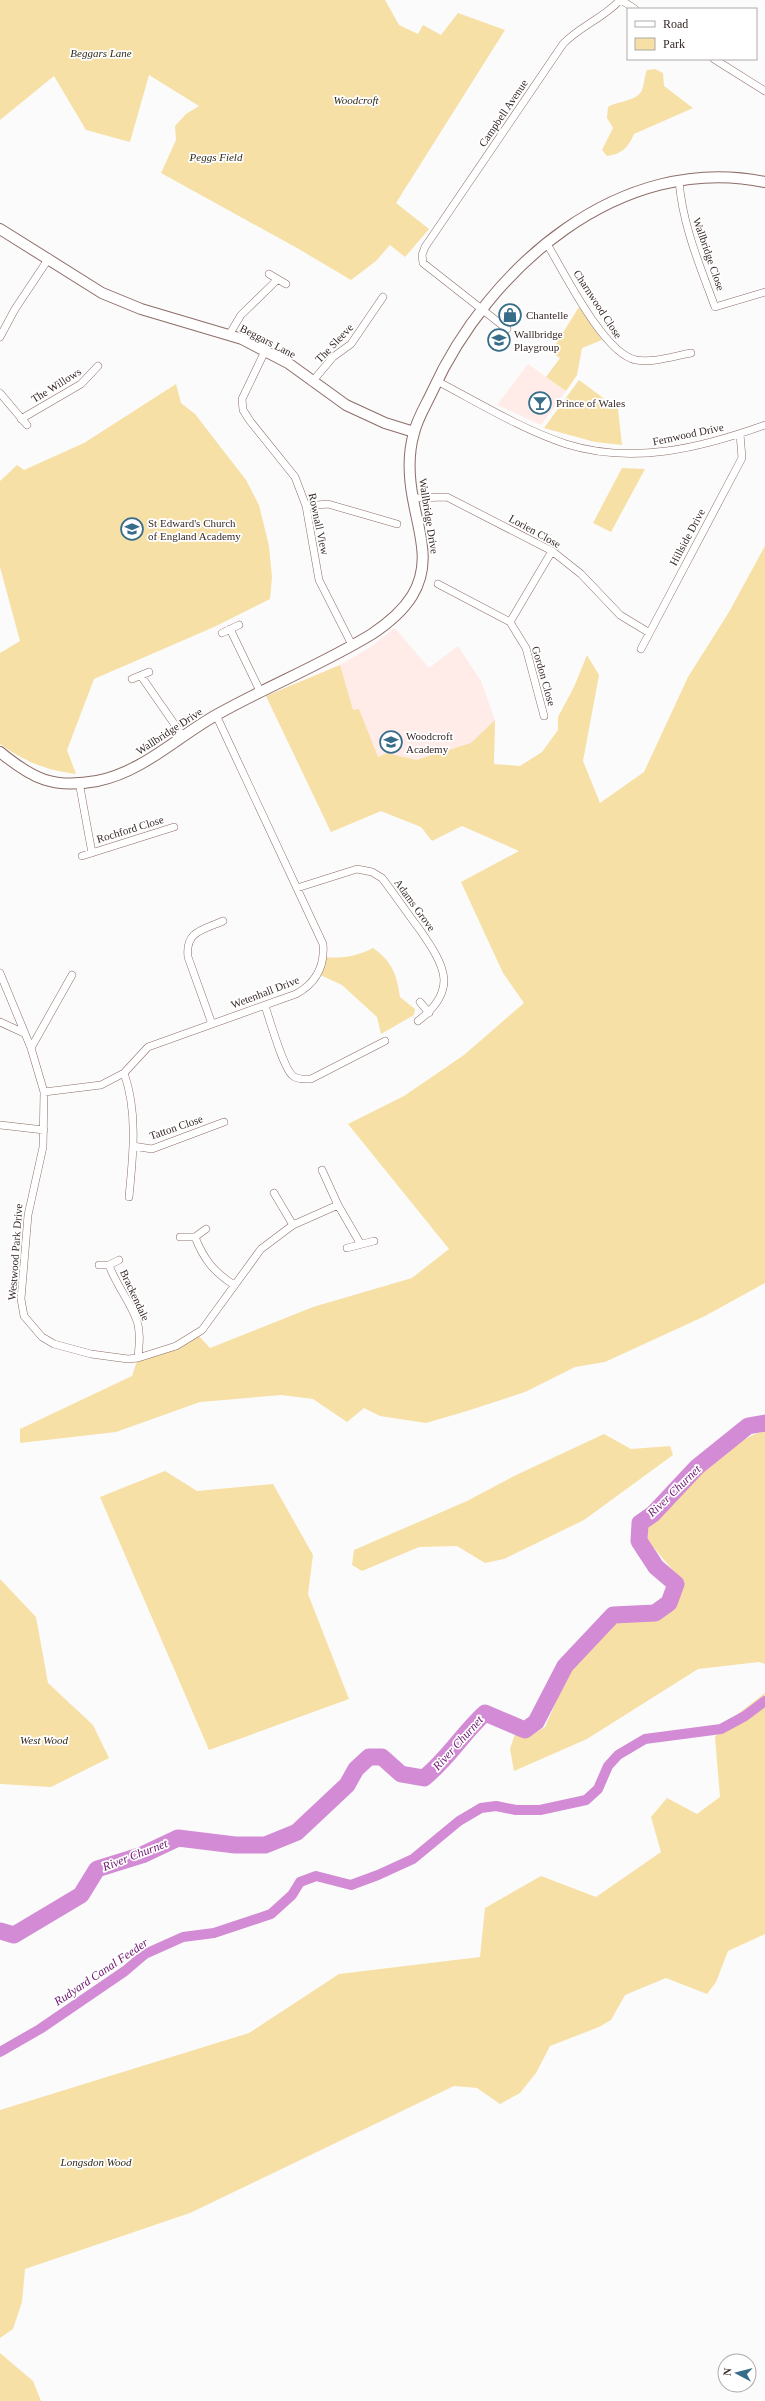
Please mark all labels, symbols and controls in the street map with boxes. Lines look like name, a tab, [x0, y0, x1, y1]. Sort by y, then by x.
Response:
legend	[627, 8, 757, 60]
text: Road	[663, 17, 688, 31]
text: Park	[663, 37, 685, 51]
park label: Beggars Lane	[70, 47, 132, 59]
street label: Campbell Avenue	[476, 77, 530, 149]
park label: Woodcroft	[333, 94, 379, 106]
park label: Peggs Field	[189, 151, 243, 163]
street label: Wallbridge Close	[691, 216, 727, 292]
street label: Charnwood Close	[571, 268, 625, 341]
shop icon: Chantelle	[497, 302, 523, 328]
place label: Chantelle	[526, 309, 568, 321]
street label: The Sleeve	[313, 321, 355, 365]
street label: Beggars Lane	[238, 322, 298, 360]
school or university icon: Wallbridge Playgroup	[486, 327, 512, 353]
place label: Wallbridge Playgroup	[514, 328, 563, 353]
street label: The Willows	[29, 365, 83, 405]
bar icon: Prince of Wales	[527, 390, 553, 416]
place label: Prince of Wales	[556, 397, 625, 409]
street label: Fernwood Drive	[651, 421, 725, 447]
street label: Wallbridge Drive	[417, 477, 441, 555]
street label: Rownall View	[307, 492, 331, 556]
street label: Hillside Drive	[667, 506, 707, 567]
street label: Lorien Close	[507, 512, 563, 550]
school or university icon: St Edward's Church of England Academy	[119, 516, 145, 542]
place label: St Edward's Church of England Academy	[148, 517, 241, 542]
street label: Gordon Close	[530, 645, 558, 707]
street label: Wallbridge Drive	[134, 705, 204, 757]
school or university icon: Woodcroft Academy	[378, 729, 404, 755]
place label: Woodcroft Academy	[406, 730, 453, 755]
street label: Rochford Close	[95, 813, 165, 845]
street label: Adams Grove	[392, 877, 438, 933]
street label: Wetenhall Drive	[229, 973, 301, 1011]
street label: Tatton Close	[148, 1112, 204, 1142]
street label: Westwood Park Drive	[6, 1203, 24, 1301]
street label: Brackendale	[118, 1268, 152, 1323]
water label: River Churnet	[644, 1462, 704, 1520]
water label: River Churnet	[429, 1712, 487, 1774]
park label: West Wood	[20, 1734, 68, 1746]
water label: River Churnet	[100, 1836, 170, 1874]
water label: Rudyard Canal Feeder	[51, 1935, 151, 2009]
park label: Longsdon Wood	[60, 2156, 132, 2168]
north arrow	[717, 2353, 757, 2393]
text: N	[721, 2367, 734, 2376]

